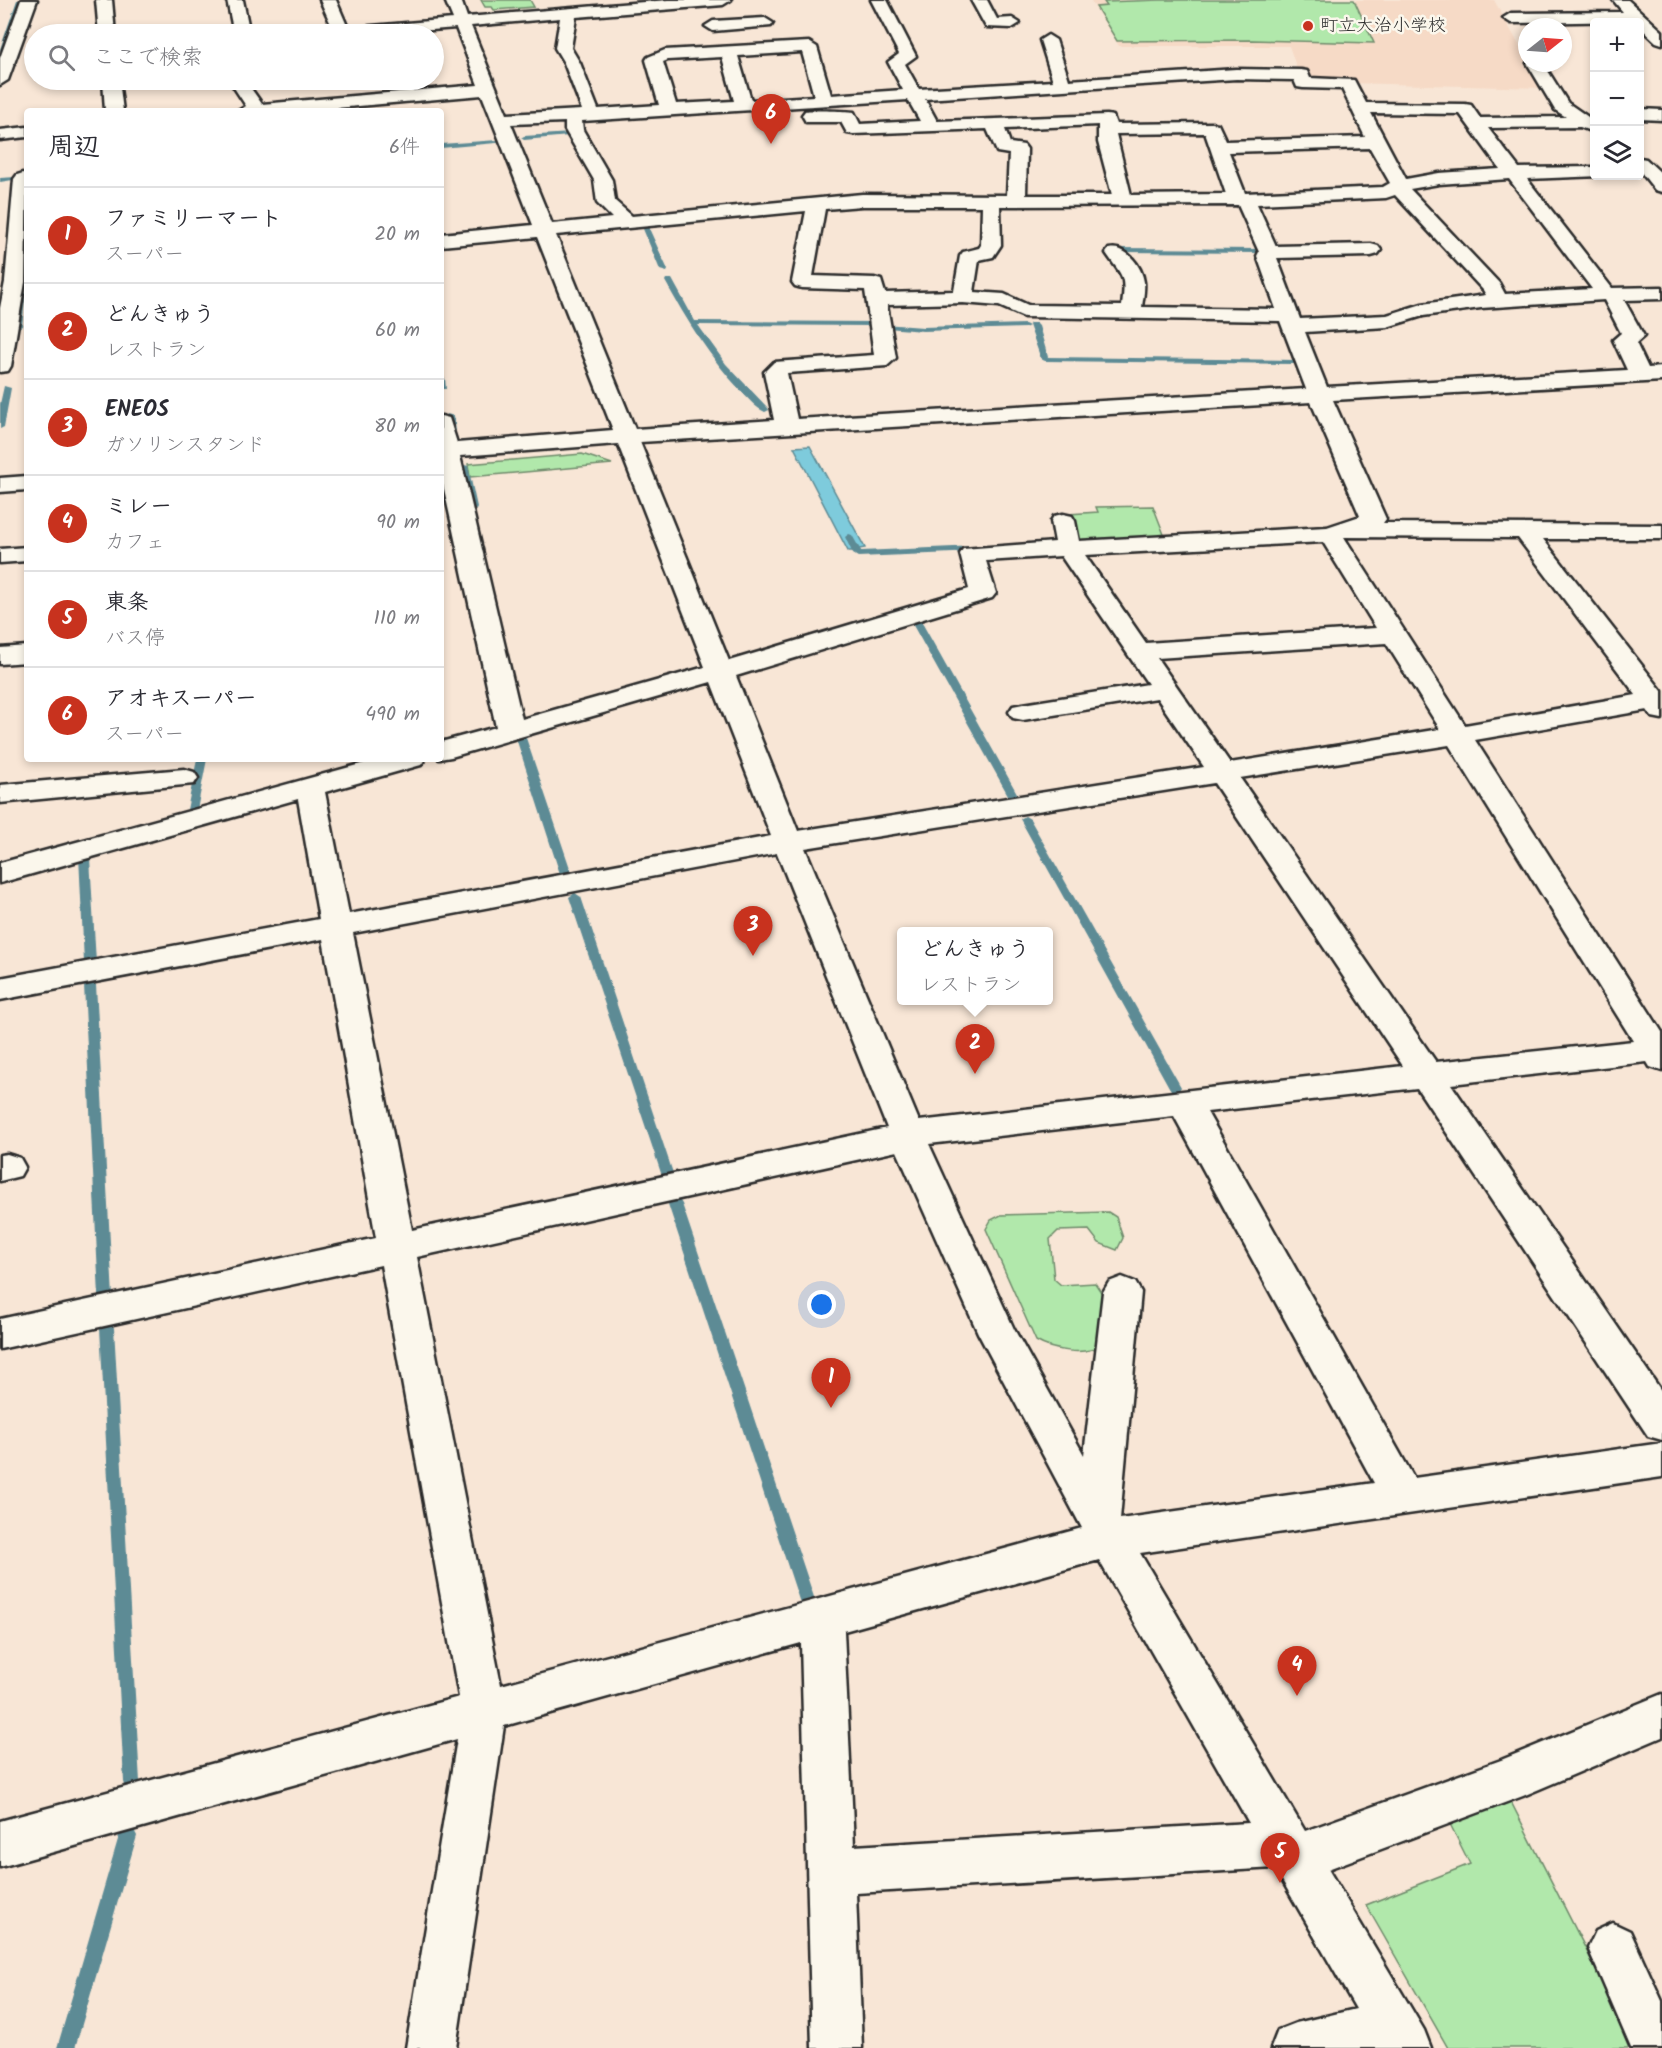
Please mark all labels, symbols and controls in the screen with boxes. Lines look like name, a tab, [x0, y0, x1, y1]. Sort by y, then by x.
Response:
place label: 町立大治小学校	[1320, 12, 1446, 41]
north arrow	[1518, 18, 1572, 72]
map controls	[1590, 18, 1644, 180]
button: +	[1590, 18, 1644, 72]
marker: 町立大治小学校	[1301, 19, 1315, 33]
search box	[24, 24, 444, 90]
icon: search	[45, 41, 78, 74]
text: ここで検索	[93, 41, 203, 76]
button: −	[1590, 72, 1644, 126]
pin: 6	[752, 94, 790, 144]
button: layers	[1590, 126, 1644, 180]
text: 周辺	[48, 127, 100, 169]
text: 6件	[389, 132, 420, 164]
text: ファミリーマート	[105, 202, 282, 237]
text: 1	[64, 219, 71, 251]
text: 20 m	[374, 219, 420, 251]
text: スーパー	[105, 239, 184, 271]
text: どんきゅう	[105, 298, 215, 333]
text: 2	[62, 315, 73, 347]
text: 60 m	[375, 315, 420, 347]
text: レストラン	[105, 335, 207, 367]
text: ENEOS	[105, 393, 169, 428]
text: 3	[62, 411, 73, 443]
text: 80 m	[374, 411, 420, 443]
text: ガソリンスタンド	[105, 430, 265, 462]
text: ミレー	[105, 490, 172, 525]
text: 4	[62, 507, 73, 539]
text: 90 m	[376, 507, 420, 539]
text: カフェ	[105, 527, 165, 559]
text: 東条	[105, 586, 149, 621]
text: 5	[62, 603, 73, 635]
text: 110 m	[374, 603, 420, 635]
text: バス停	[105, 623, 165, 655]
text: アオキスーパー	[105, 682, 257, 717]
text: 6	[62, 699, 73, 731]
text: 490 m	[365, 699, 420, 731]
text: スーパー	[105, 719, 184, 751]
pin: 3	[734, 906, 772, 956]
popup	[897, 927, 1053, 1005]
text: どんきゅう	[920, 933, 1030, 968]
text: レストラン	[920, 970, 1022, 1002]
pin: 2	[956, 1024, 994, 1074]
your location	[807, 1290, 836, 1319]
pin: 1	[812, 1358, 850, 1408]
pin: 4	[1278, 1646, 1316, 1696]
pin: 5	[1260, 1834, 1300, 1883]

